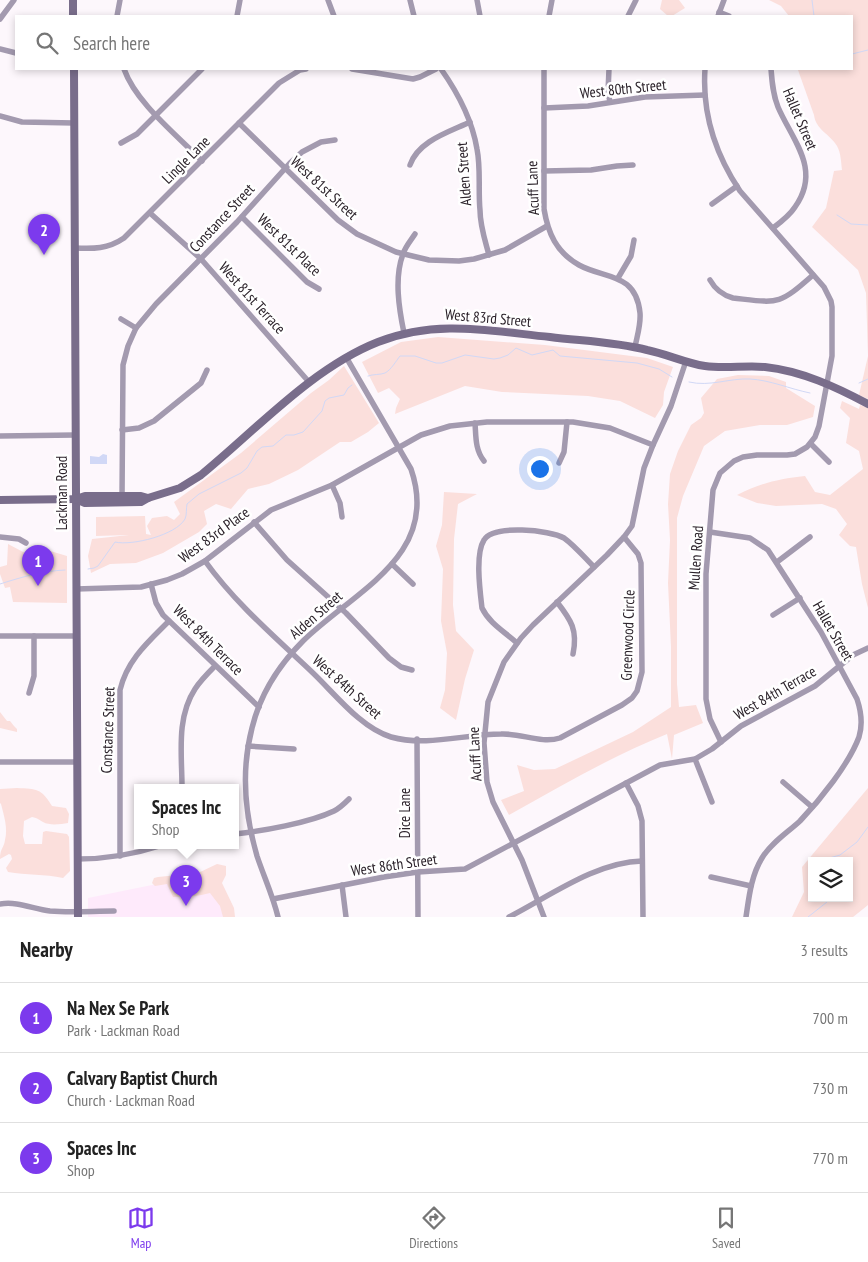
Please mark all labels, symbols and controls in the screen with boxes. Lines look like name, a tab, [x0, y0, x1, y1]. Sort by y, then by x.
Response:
search box	[15, 15, 853, 70]
icon: search	[33, 29, 61, 57]
text: Search here	[73, 31, 150, 55]
street label: West 80th Street	[579, 75, 667, 102]
street label: Hallet Street	[779, 85, 822, 153]
street label: Lingle Lane	[158, 132, 214, 188]
street label: Alden Street	[452, 141, 475, 207]
street label: West 81st Street	[287, 152, 362, 224]
street label: Acuff Lane	[522, 160, 543, 216]
street label: Constance Street	[185, 179, 258, 256]
street label: West 81st Place	[253, 209, 325, 280]
pin: 2	[28, 214, 60, 255]
street label: West 81st Terrace	[215, 258, 290, 338]
street label: West 83rd Street	[444, 304, 532, 331]
street label: Lackman Road	[52, 456, 71, 530]
your location	[527, 456, 553, 482]
street label: West 83rd Place	[175, 503, 253, 567]
street label: Mullen Road	[684, 525, 707, 591]
pin: 1	[22, 545, 54, 586]
street label: Alden Street	[285, 586, 346, 643]
street label: Greenwood Circle	[616, 589, 639, 681]
street label: Hallet Street	[809, 598, 858, 664]
street label: West 84th Terrace	[169, 600, 248, 679]
street label: West 84th Street	[309, 651, 386, 723]
street label: West 84th Terrace	[730, 661, 819, 724]
street label: Constance Street	[96, 686, 119, 774]
street label: Acuff Lane	[464, 726, 485, 782]
popup	[134, 784, 239, 849]
street label: Dice Lane	[395, 788, 414, 838]
text: Spaces Inc	[152, 795, 221, 819]
text: Shop	[152, 819, 180, 839]
street label: West 86th Street	[350, 849, 438, 880]
map controls	[808, 857, 853, 902]
button: layers	[808, 857, 853, 902]
pin: 3	[170, 865, 202, 906]
text: Nearby	[20, 936, 73, 963]
text: 3 results	[801, 940, 848, 960]
text: Na Nex Se Park	[67, 996, 169, 1020]
text: 1	[32, 1008, 40, 1028]
text: 700 m	[813, 1008, 848, 1028]
text: Park · Lackman Road	[67, 1020, 180, 1040]
text: Calvary Baptist Church	[67, 1066, 218, 1090]
text: 2	[32, 1078, 40, 1098]
text: 730 m	[813, 1078, 848, 1098]
text: Church · Lackman Road	[67, 1090, 195, 1110]
text: Spaces Inc	[67, 1136, 136, 1160]
text: 3	[32, 1148, 40, 1168]
text: 770 m	[813, 1148, 848, 1168]
text: Shop	[67, 1160, 95, 1180]
tab: Map	[127, 1204, 155, 1252]
tab: Directions	[409, 1204, 458, 1252]
tab: Saved	[712, 1204, 741, 1252]

